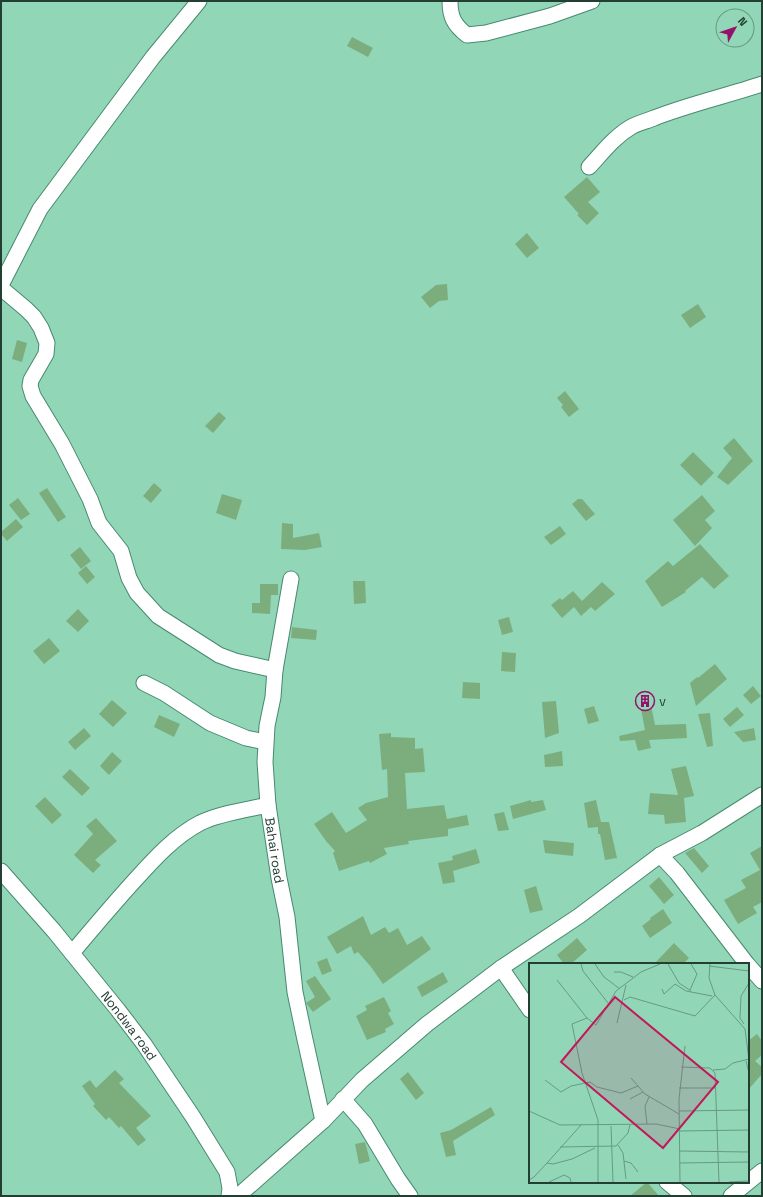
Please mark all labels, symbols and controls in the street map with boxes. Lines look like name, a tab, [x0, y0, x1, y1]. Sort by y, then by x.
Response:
north arrow	[715, 8, 755, 48]
text: N	[735, 14, 750, 29]
building icon: v	[634, 690, 656, 712]
place label: v	[659, 693, 666, 710]
street label: Bahai road	[261, 816, 288, 885]
inset map	[529, 963, 749, 1183]
street label: Nondwa road	[98, 988, 161, 1063]

